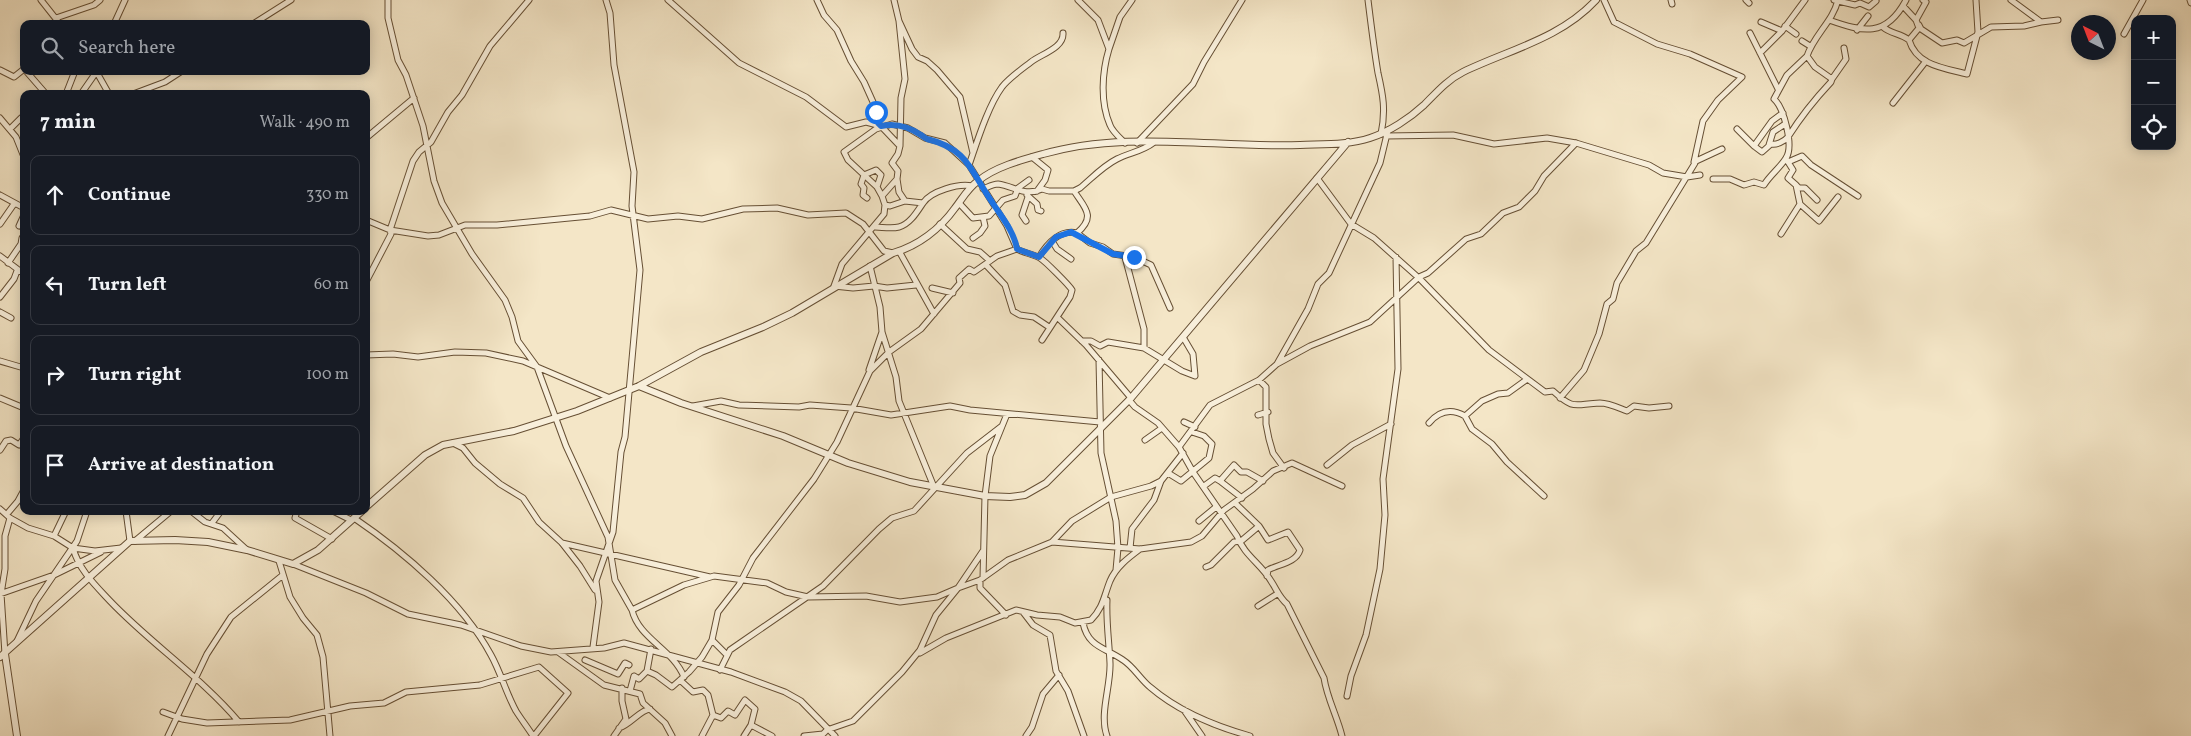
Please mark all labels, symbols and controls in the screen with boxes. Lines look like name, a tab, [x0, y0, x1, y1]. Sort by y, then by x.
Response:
north arrow	[2071, 15, 2116, 60]
map controls	[2131, 15, 2176, 150]
button: +	[2131, 15, 2176, 60]
search box	[20, 20, 370, 75]
icon: search	[38, 34, 66, 62]
text: Search here	[78, 35, 175, 61]
button: −	[2131, 60, 2176, 105]
route start	[865, 101, 888, 124]
button: locate	[2131, 105, 2176, 150]
text: 7 min	[40, 108, 96, 137]
text: Walk · 490 m	[259, 112, 350, 134]
icon: ahead	[41, 181, 69, 209]
text: Continue	[88, 182, 171, 208]
text: 330 m	[306, 184, 349, 206]
route end	[1123, 246, 1146, 269]
icon: left	[41, 271, 69, 299]
text: Turn left	[88, 272, 167, 298]
text: 60 m	[314, 274, 349, 296]
icon: right	[41, 361, 69, 389]
text: Turn right	[88, 362, 181, 388]
text: 100 m	[306, 364, 349, 386]
icon: arrive	[41, 451, 69, 479]
text: Arrive at destination	[88, 452, 274, 478]

